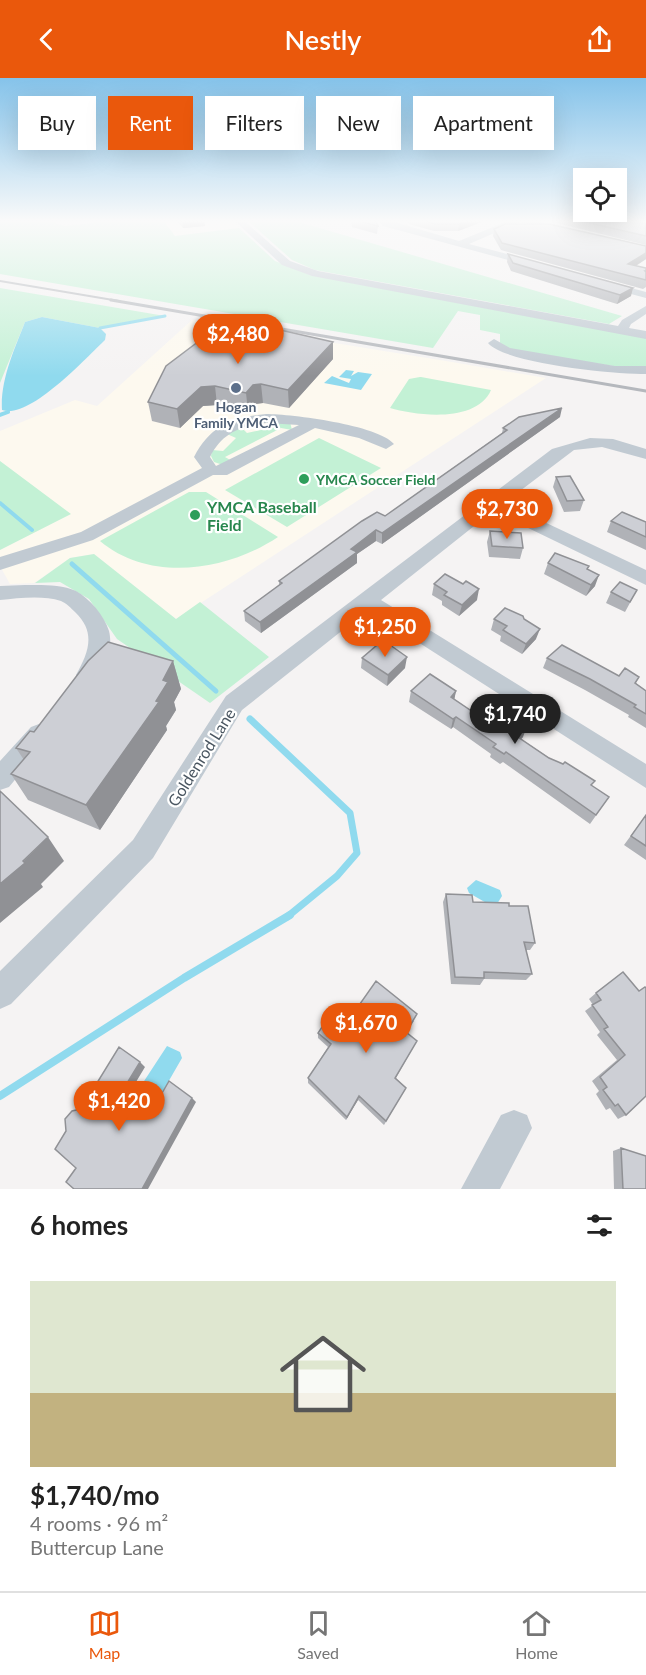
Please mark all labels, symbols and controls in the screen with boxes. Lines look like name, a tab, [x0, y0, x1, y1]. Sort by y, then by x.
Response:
icon: back	[30, 23, 63, 56]
text: Nestly	[285, 23, 361, 56]
icon: share	[583, 23, 616, 56]
chip: Buy	[18, 96, 96, 150]
chip: Rent	[108, 96, 193, 150]
chip: Filters	[205, 96, 304, 150]
chip: New	[316, 96, 401, 150]
chip: Apartment	[413, 96, 554, 150]
map controls	[573, 168, 627, 222]
button: locate	[573, 168, 627, 222]
pin: $2,480	[189, 314, 287, 365]
text: $2,480	[207, 321, 269, 345]
marker: Hogan Family YMCA	[229, 381, 243, 395]
place label: Hogan Family YMCA	[194, 398, 278, 431]
place label: YMCA Soccer Field	[315, 471, 435, 488]
marker: YMCA Soccer Field	[297, 472, 311, 486]
pin: $2,730	[458, 489, 556, 540]
text: $2,730	[476, 496, 538, 520]
place label: YMCA Baseball Field	[206, 497, 317, 534]
marker: YMCA Baseball Field	[188, 508, 202, 522]
pin: $1,250	[336, 607, 434, 658]
text: $1,250	[354, 614, 416, 638]
pin: $1,740	[466, 694, 564, 745]
text: $1,740	[484, 701, 546, 725]
street label: Goldenrod Lane	[163, 704, 239, 810]
pin: $1,670	[317, 1003, 415, 1054]
text: $1,670	[335, 1010, 397, 1034]
pin: $1,420	[70, 1081, 168, 1132]
text: $1,420	[88, 1088, 150, 1112]
text: 6 homes	[30, 1209, 128, 1241]
icon: filters	[583, 1209, 616, 1242]
icon: home	[269, 1320, 377, 1428]
text: $1,740/mo	[30, 1479, 160, 1511]
text: 4 rooms · 96 m²	[30, 1511, 168, 1535]
text: Buttercup Lane	[30, 1535, 164, 1559]
tab: Map	[88, 1607, 121, 1662]
tab: Saved	[297, 1607, 339, 1662]
tab: Home	[515, 1607, 558, 1662]

